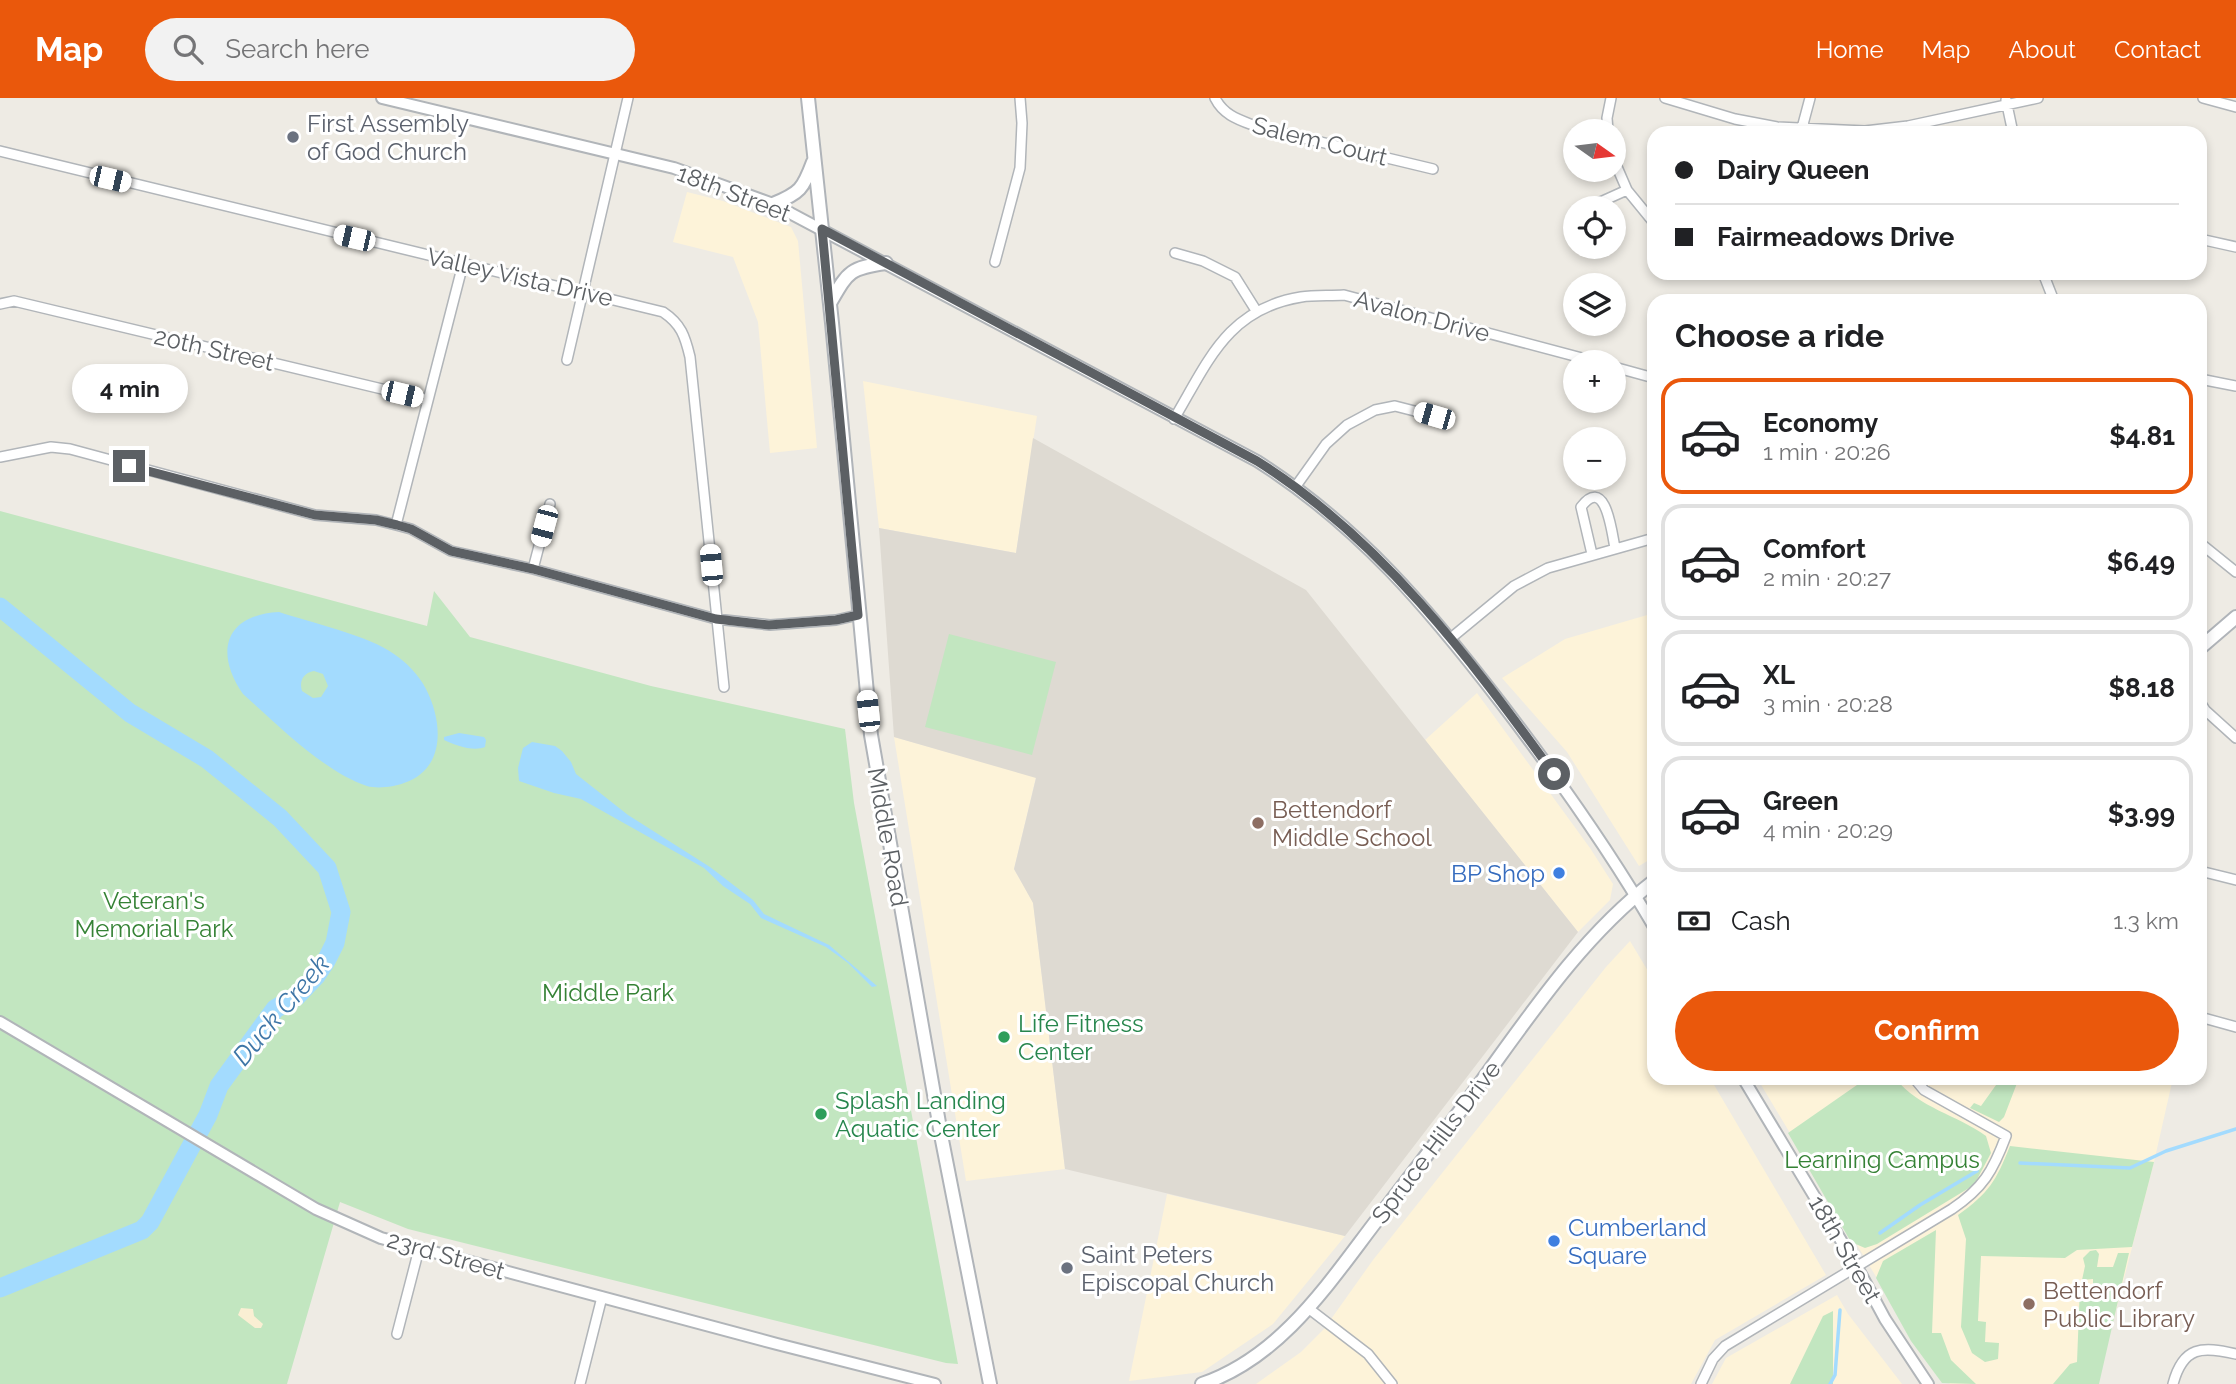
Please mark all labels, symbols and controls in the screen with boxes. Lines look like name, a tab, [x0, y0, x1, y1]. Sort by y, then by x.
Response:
search box	[145, 18, 635, 81]
text: Map	[35, 30, 103, 69]
icon: search	[169, 30, 207, 68]
text: Search here	[225, 34, 370, 64]
text: Home	[1816, 35, 1884, 64]
text: Map	[1922, 35, 1970, 64]
text: About	[2008, 35, 2076, 64]
text: Contact	[2114, 35, 2201, 64]
place label: First Assembly of God Church	[307, 109, 469, 166]
street label: Salem Court	[1250, 110, 1390, 172]
north arrow	[1563, 119, 1626, 182]
map controls	[1563, 119, 1626, 490]
marker: First Assembly of God Church	[285, 129, 301, 145]
text: Dairy Queen	[1717, 155, 1870, 185]
street label: 18th Street	[673, 158, 795, 228]
car	[88, 164, 133, 194]
button: locate	[1563, 196, 1626, 259]
text: Fairmeadows Drive	[1717, 222, 1954, 252]
car	[332, 223, 377, 253]
street label: Valley Vista Drive	[424, 241, 616, 313]
button: layers	[1563, 273, 1626, 336]
street label: Avalon Drive	[1351, 284, 1493, 348]
text: Choose a ride	[1675, 317, 1884, 354]
street label: 20th Street	[151, 321, 277, 377]
button: +	[1563, 350, 1626, 413]
callout: 4 min	[71, 364, 187, 414]
text: 4 min	[100, 375, 160, 402]
car	[380, 379, 425, 409]
car	[1411, 400, 1458, 432]
icon: car	[1679, 405, 1742, 468]
text: Economy	[1763, 408, 1878, 438]
text: $4.81	[2109, 421, 2175, 451]
button: −	[1563, 427, 1626, 490]
text: 1 min · 20:26	[1763, 438, 1891, 465]
route end	[113, 450, 145, 482]
car	[529, 503, 560, 549]
icon: car	[1679, 531, 1742, 594]
text: Comfort	[1763, 534, 1866, 564]
car	[699, 543, 724, 587]
text: $6.49	[2107, 547, 2175, 577]
text: 2 min · 20:27	[1763, 564, 1891, 591]
icon: car	[1679, 657, 1742, 720]
text: XL	[1763, 660, 1795, 690]
text: $8.18	[2108, 673, 2175, 703]
car	[856, 689, 881, 733]
text: 3 min · 20:28	[1763, 690, 1893, 717]
route start	[1538, 758, 1570, 790]
street label: Middle Road	[862, 765, 914, 909]
icon: car	[1679, 783, 1742, 846]
text: Green	[1763, 786, 1839, 816]
place label: Bettendorf Middle School	[1272, 795, 1432, 852]
text: $3.99	[2108, 799, 2175, 829]
marker: Bettendorf Middle School	[1250, 815, 1266, 831]
text: 4 min · 20:29	[1763, 816, 1893, 843]
place label: BP Shop	[1451, 859, 1545, 888]
marker: BP Shop	[1551, 865, 1567, 881]
park label: Veteran's Memorial Park	[75, 886, 234, 943]
icon: cash	[1675, 902, 1713, 940]
text: Cash	[1731, 906, 1791, 936]
text: 1.3 km	[2113, 907, 2179, 934]
water label: Duck Creek	[226, 949, 336, 1071]
park label: Middle Park	[542, 978, 674, 1007]
button: Confirm	[1675, 991, 2179, 1071]
place label: Life Fitness Center	[1018, 1009, 1144, 1066]
marker: Life Fitness Center	[996, 1029, 1012, 1045]
street label: Spruce Hills Drive	[1365, 1055, 1507, 1229]
place label: Splash Landing Aquatic Center	[835, 1086, 1006, 1143]
marker: Splash Landing Aquatic Center	[813, 1106, 829, 1122]
park label: Learning Campus	[1784, 1145, 1980, 1174]
street label: 18th Street	[1803, 1190, 1887, 1308]
place label: Cumberland Square	[1568, 1213, 1707, 1270]
street label: 23rd Street	[384, 1224, 508, 1286]
marker: Cumberland Square	[1546, 1233, 1562, 1249]
place label: Saint Peters Episcopal Church	[1081, 1240, 1274, 1297]
marker: Saint Peters Episcopal Church	[1059, 1260, 1075, 1276]
place label: Bettendorf Public Library	[2043, 1276, 2195, 1333]
marker: Bettendorf Public Library	[2021, 1296, 2037, 1312]

